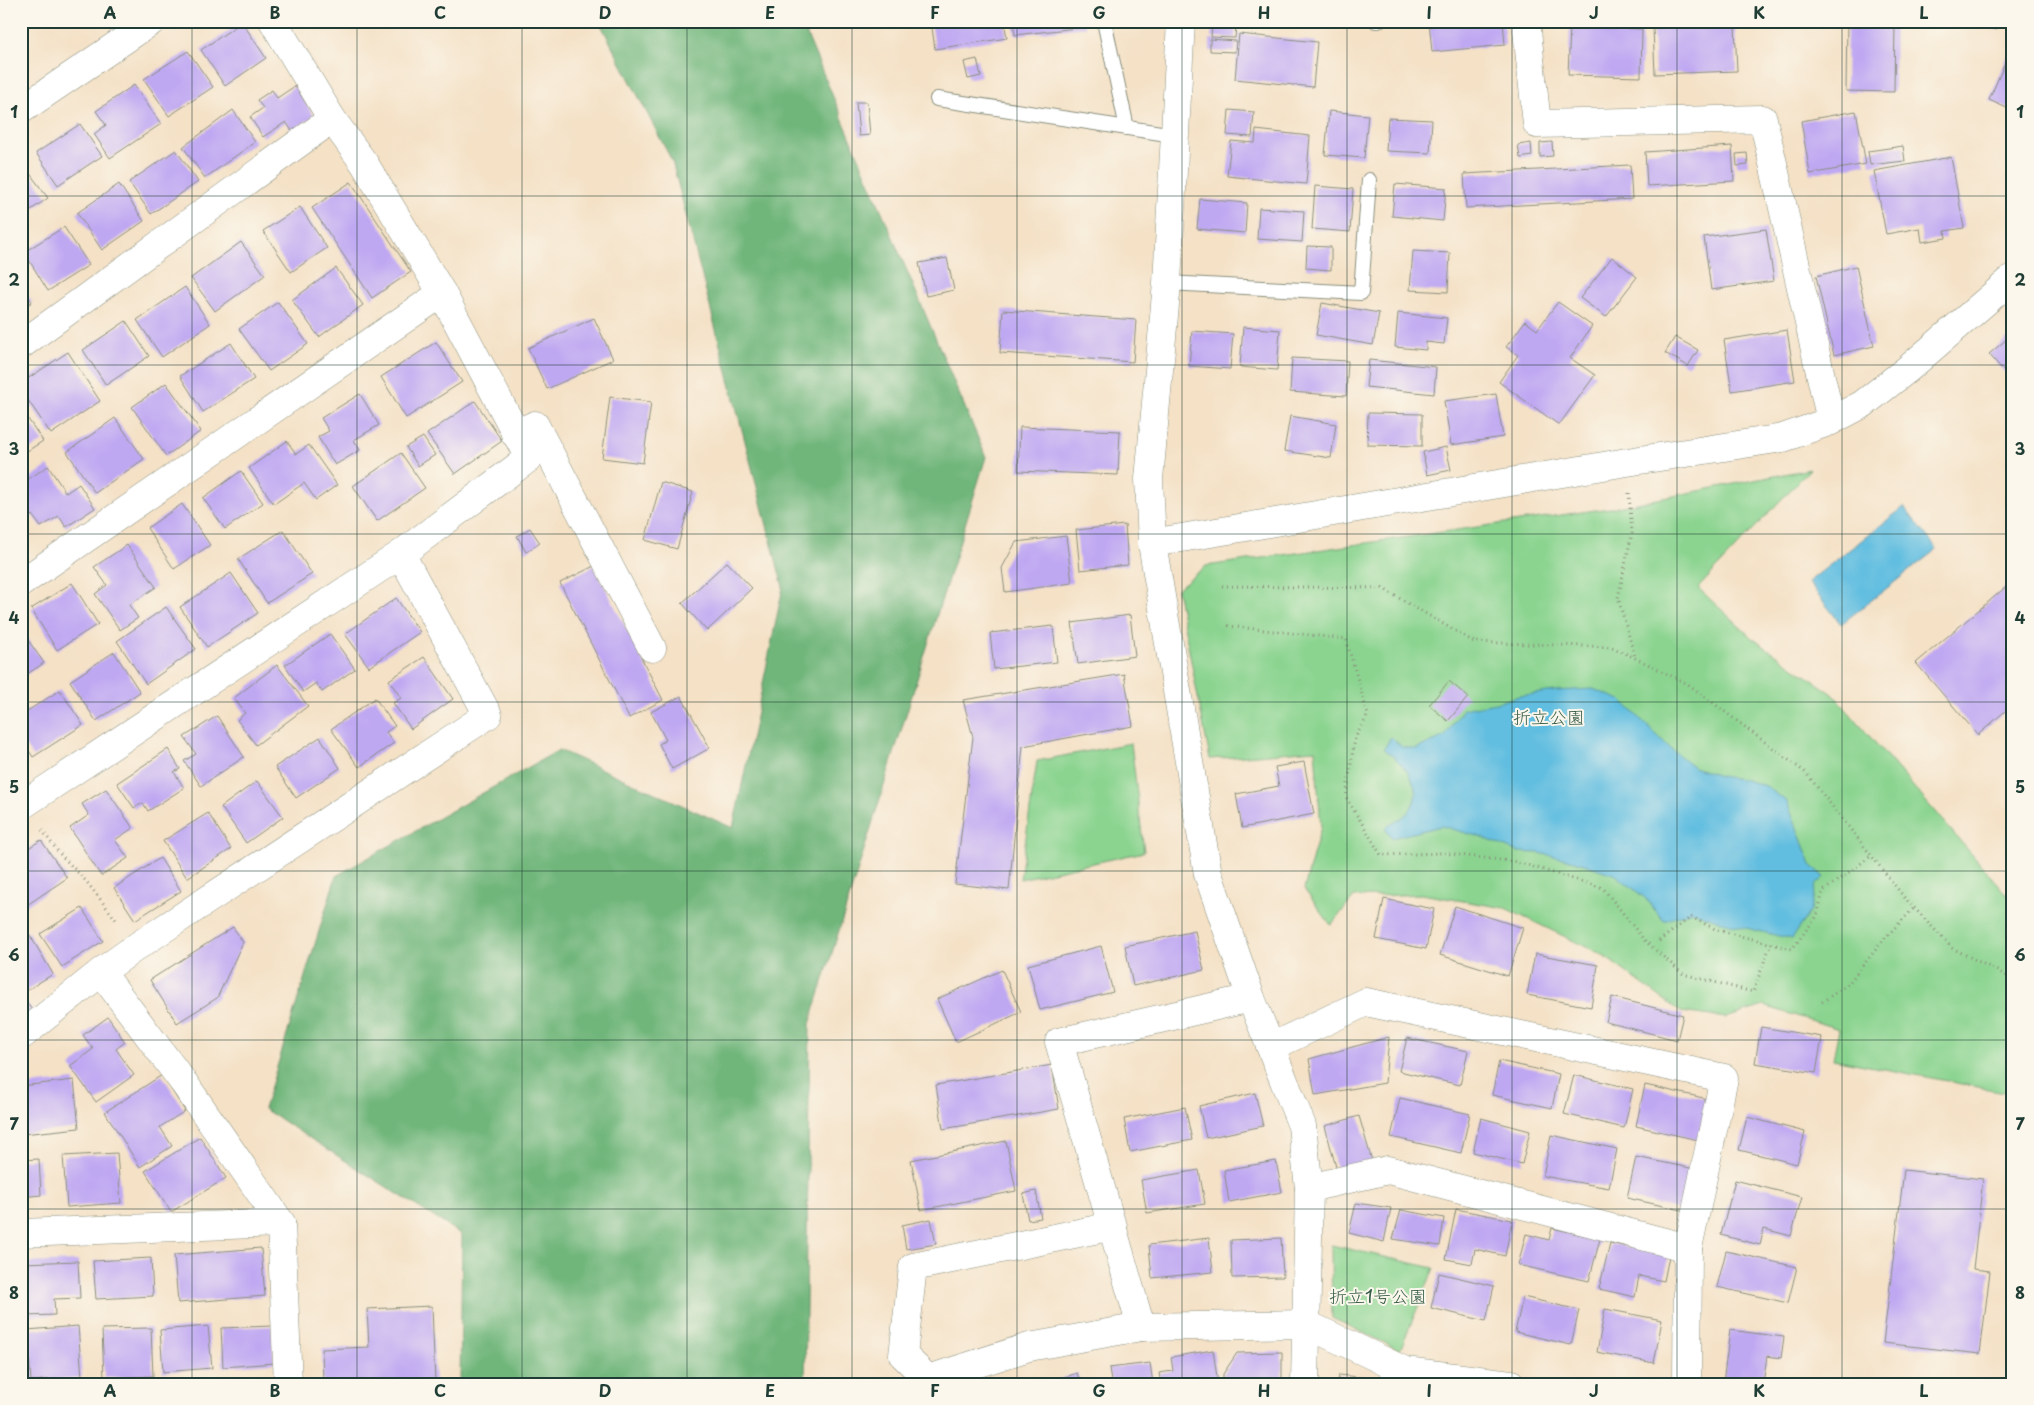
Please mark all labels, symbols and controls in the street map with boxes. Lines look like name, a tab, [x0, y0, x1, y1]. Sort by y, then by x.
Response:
text: A	[104, 0, 117, 24]
text: B	[270, 0, 281, 24]
text: C	[434, 0, 446, 24]
text: D	[599, 0, 611, 24]
text: E	[765, 0, 775, 24]
text: F	[930, 0, 940, 24]
text: G	[1092, 0, 1106, 24]
text: H	[1258, 0, 1270, 24]
text: I	[1426, 0, 1432, 24]
text: J	[1589, 0, 1599, 24]
text: K	[1753, 0, 1765, 24]
text: L	[1919, 0, 1929, 24]
text: 1	[10, 99, 18, 123]
text: 1	[2016, 99, 2024, 123]
text: 2	[8, 267, 20, 291]
text: 2	[2014, 267, 2026, 291]
text: 3	[9, 436, 19, 460]
text: 3	[2015, 436, 2025, 460]
text: 4	[9, 605, 20, 629]
text: 4	[2015, 605, 2026, 629]
park label: 折立公園	[1513, 703, 1585, 730]
text: 5	[9, 774, 19, 798]
text: 5	[2015, 774, 2025, 798]
text: 6	[8, 942, 20, 966]
text: 6	[2014, 942, 2026, 966]
text: 7	[9, 1111, 19, 1135]
text: 7	[2015, 1111, 2025, 1135]
text: 8	[9, 1280, 19, 1304]
text: 8	[2015, 1280, 2025, 1304]
park label: 折立1号公園	[1329, 1282, 1427, 1309]
text: A	[104, 1378, 117, 1402]
text: B	[270, 1378, 281, 1402]
text: C	[434, 1378, 446, 1402]
text: D	[599, 1378, 611, 1402]
text: E	[765, 1378, 775, 1402]
text: F	[930, 1378, 940, 1402]
text: G	[1092, 1378, 1106, 1402]
text: H	[1258, 1378, 1270, 1402]
text: I	[1426, 1378, 1432, 1402]
text: J	[1589, 1378, 1599, 1402]
text: K	[1753, 1378, 1765, 1402]
text: L	[1919, 1378, 1929, 1402]

